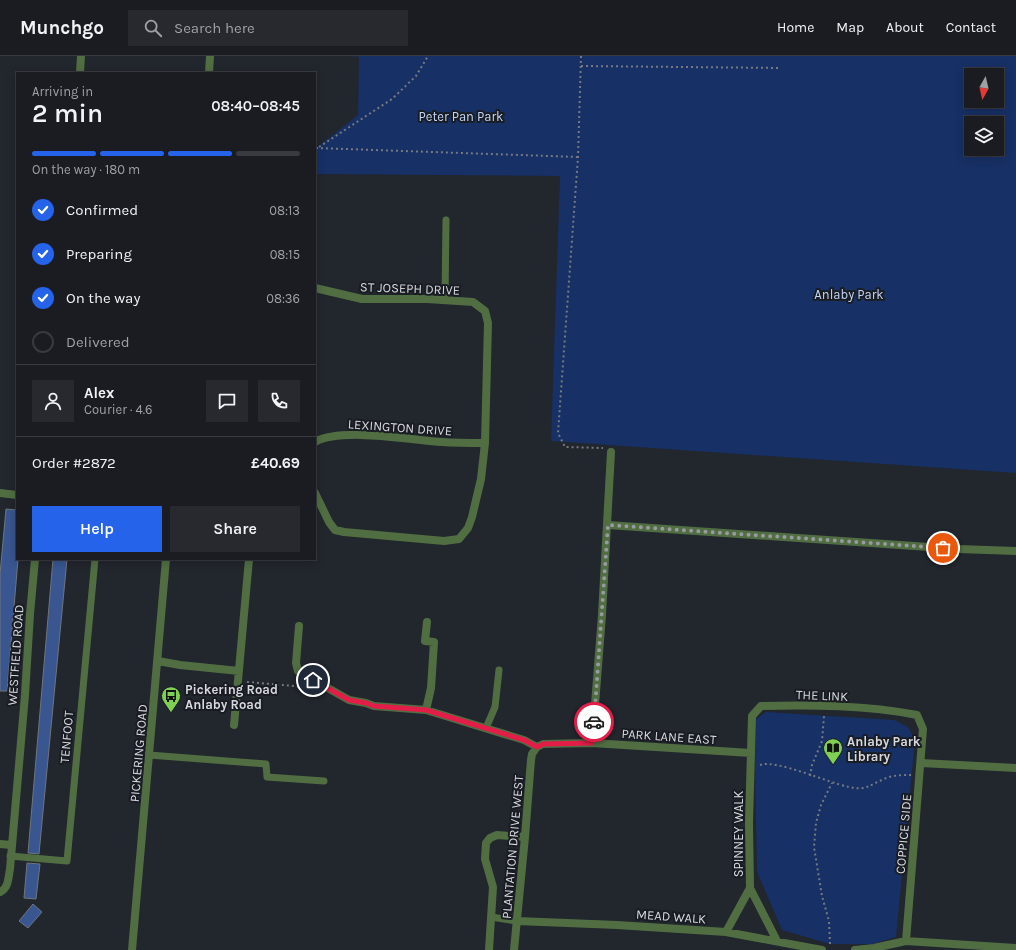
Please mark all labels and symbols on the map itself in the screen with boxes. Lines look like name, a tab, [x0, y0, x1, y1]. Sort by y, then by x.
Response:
north arrow	[964, 68, 1004, 108]
park label: Peter Pan Park	[419, 109, 503, 124]
street label: ST JOSEPH DRIVE	[360, 279, 460, 298]
park label: Anlaby Park	[814, 287, 884, 302]
street label: LEXINGTON DRIVE	[347, 416, 453, 439]
pin	[926, 531, 960, 565]
street label: WESTFIELD ROAD	[4, 604, 27, 706]
pin	[296, 663, 330, 697]
place label: Pickering Road Anlaby Road	[185, 682, 278, 712]
bus stop icon: Pickering Road Anlaby Road	[160, 685, 182, 713]
street label: THE LINK	[796, 687, 848, 704]
courier	[574, 702, 614, 742]
street label: PICKERING ROAD	[127, 703, 150, 803]
street label: TENFOOT	[57, 710, 76, 764]
street label: PARK LANE EAST	[621, 726, 717, 747]
place label: Anlaby Park Library	[847, 734, 921, 764]
library icon: Anlaby Park Library	[822, 737, 844, 765]
street label: PLANTATION DRIVE WEST	[499, 774, 526, 920]
street label: SPINNEY WALK	[731, 791, 746, 877]
street label: COPPICE SIDE	[893, 793, 914, 875]
street label: MEAD WALK	[635, 907, 707, 926]

